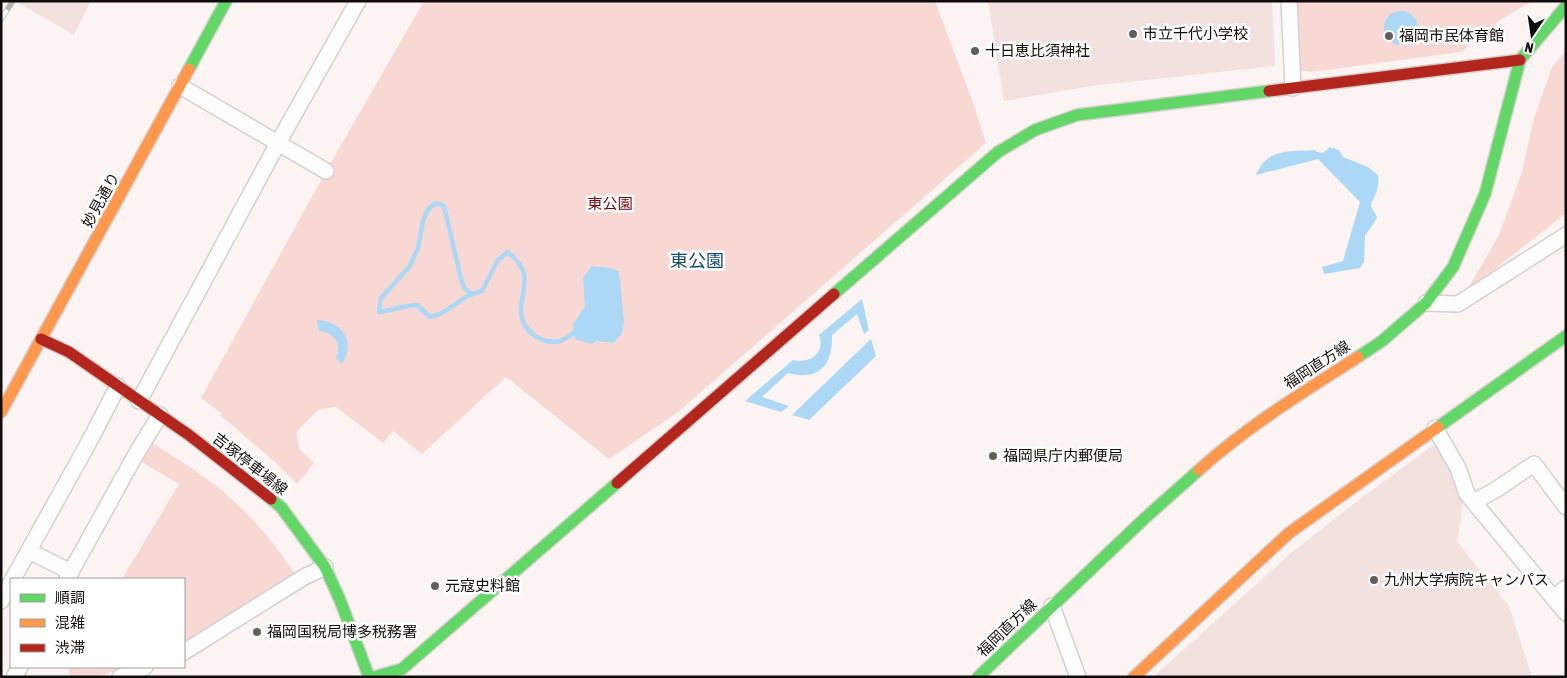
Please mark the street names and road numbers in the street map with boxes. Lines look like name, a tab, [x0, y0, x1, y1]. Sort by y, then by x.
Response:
street label: 妙見通り	[79, 169, 123, 230]
street label: 福岡直方線	[1281, 337, 1353, 392]
street label: 吉塚停車場線	[210, 429, 291, 498]
street label: 福岡直方線	[974, 595, 1040, 660]

